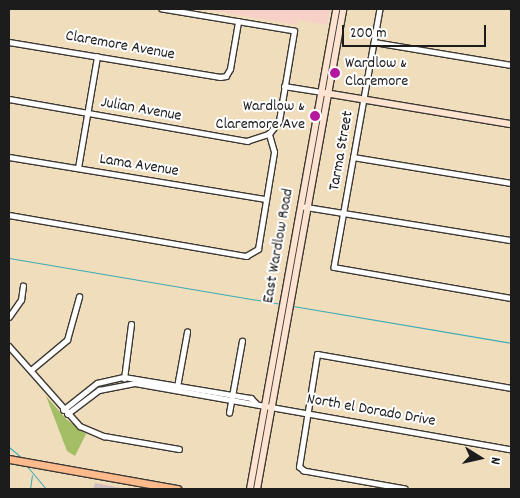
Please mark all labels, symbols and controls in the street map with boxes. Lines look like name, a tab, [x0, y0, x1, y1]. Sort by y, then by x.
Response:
scale bar	[345, 15, 489, 47]
text: 200 m	[350, 23, 387, 45]
street label: Claremore Avenue	[64, 27, 176, 65]
place label: Wardlow & Claremore	[345, 54, 408, 92]
marker: Wardlow & Claremore	[329, 67, 341, 79]
street label: Julian Avenue	[99, 93, 183, 127]
place label: Wardlow & Claremore Ave	[216, 97, 305, 135]
marker: Wardlow & Claremore Ave	[309, 110, 321, 122]
street label: Tarma Street	[326, 110, 358, 192]
street label: Lama Avenue	[98, 150, 180, 182]
street label: East Wardlow Road	[259, 187, 299, 305]
street label: North el Dorado Drive	[305, 390, 437, 432]
north arrow	[455, 433, 505, 483]
text: N	[484, 455, 505, 466]

